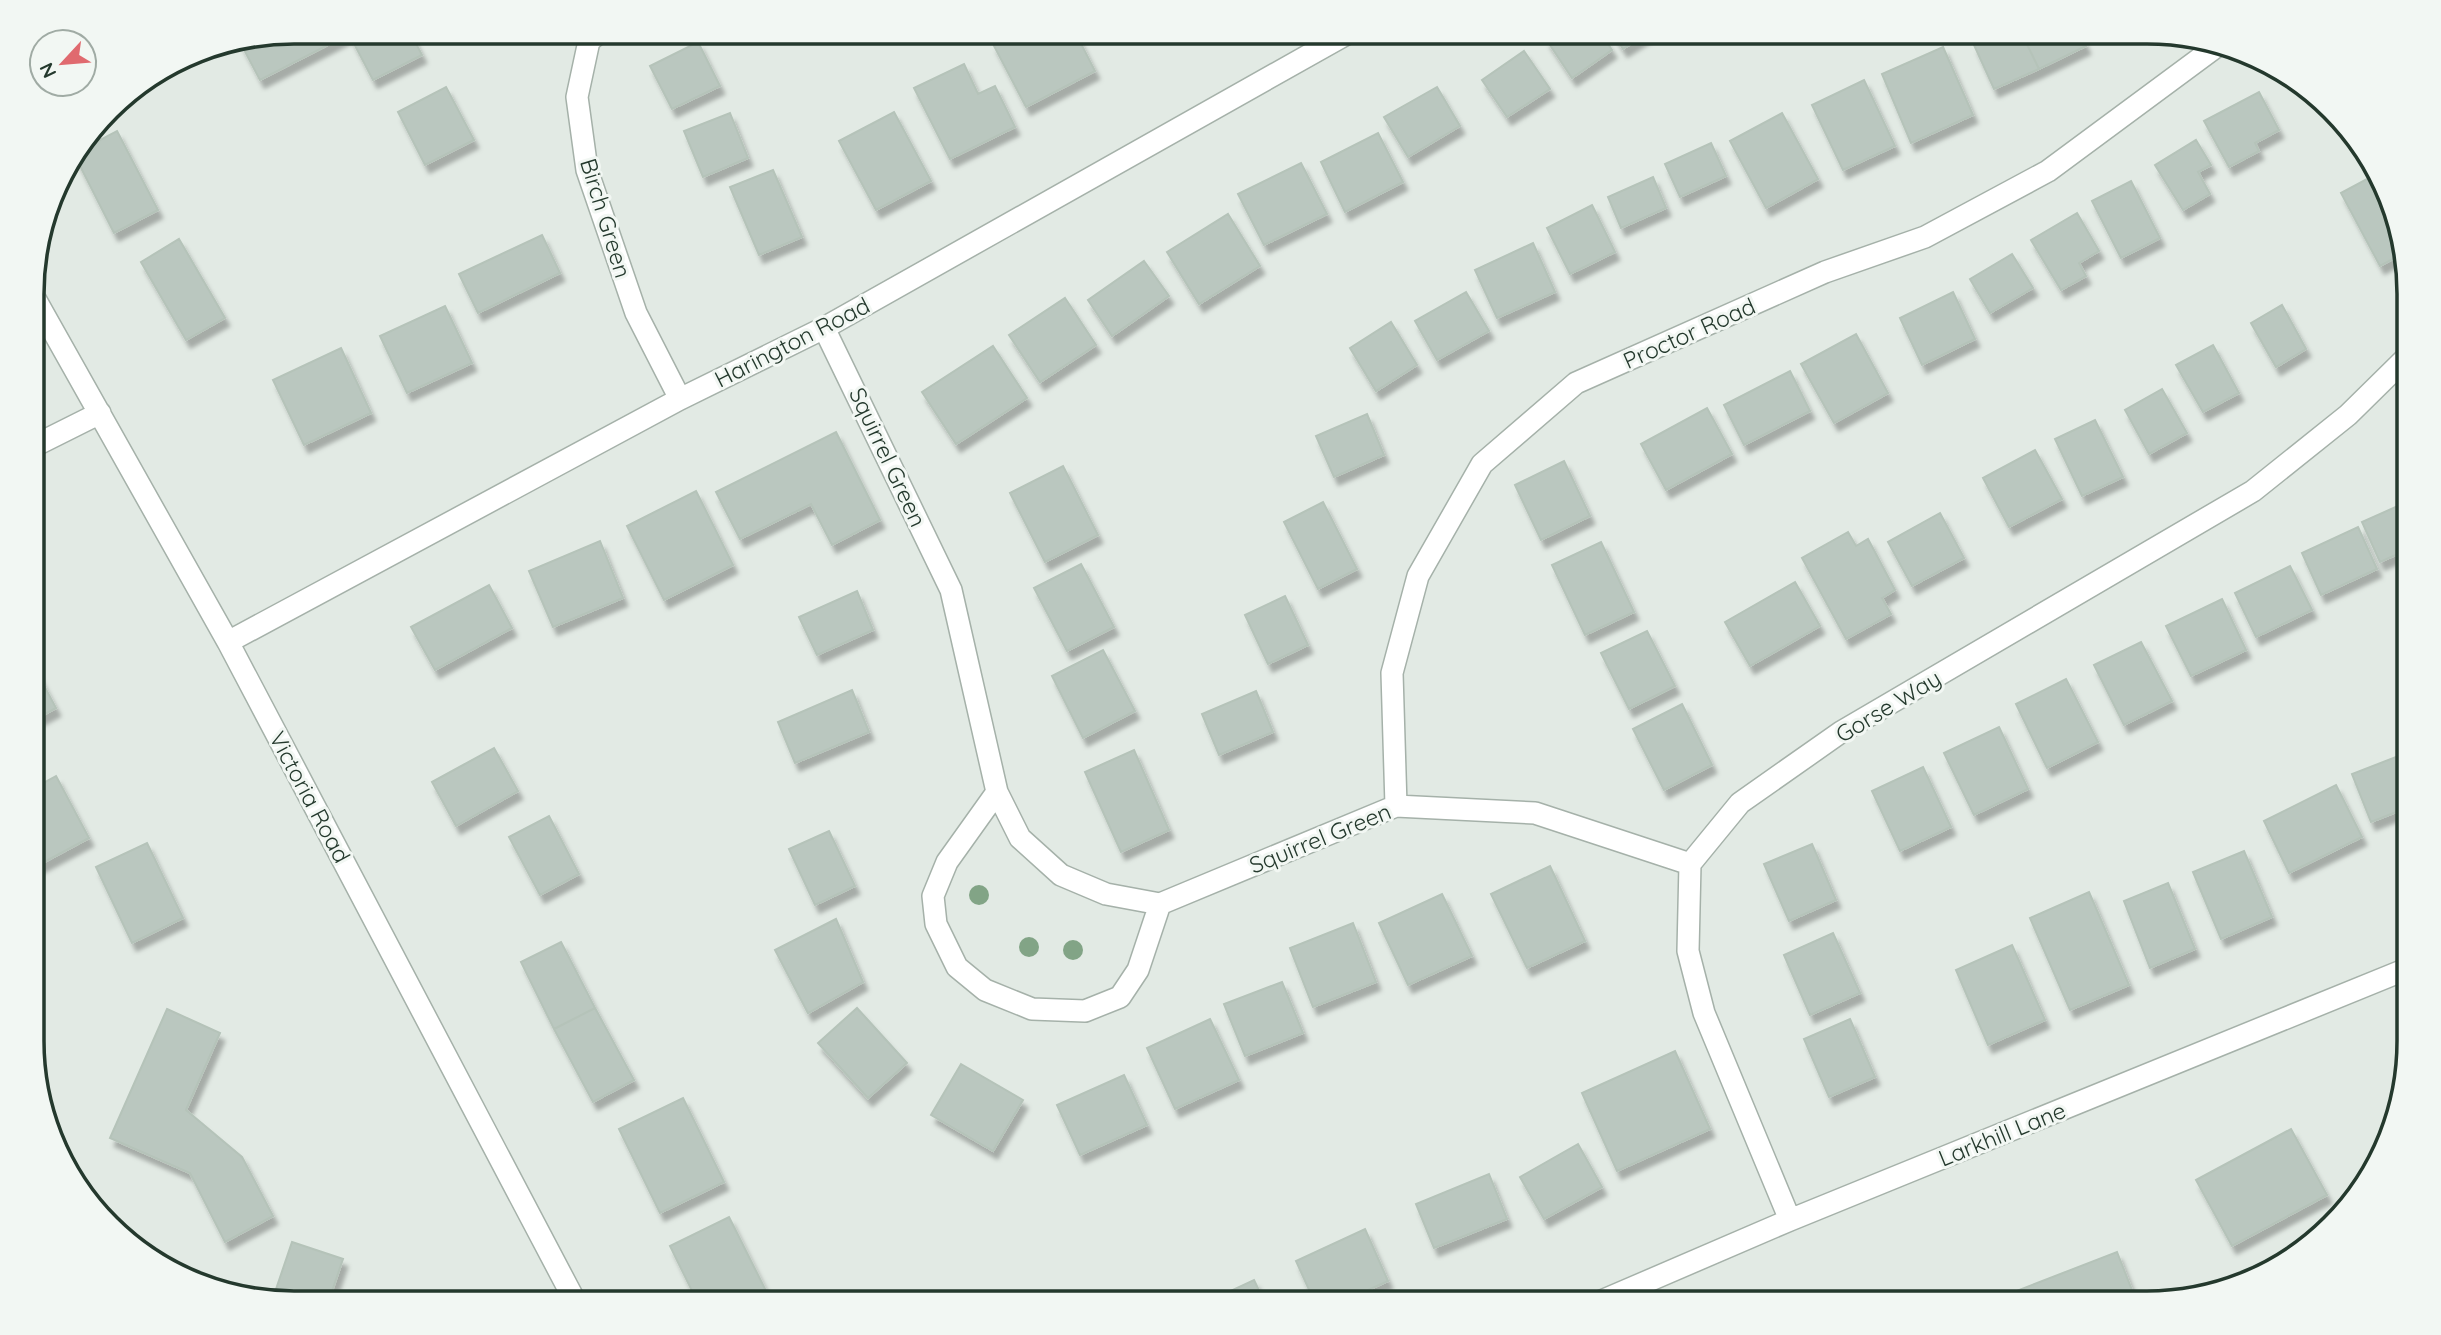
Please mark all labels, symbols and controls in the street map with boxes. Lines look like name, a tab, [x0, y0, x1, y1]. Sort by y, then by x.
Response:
north arrow	[28, 28, 98, 98]
text: N	[34, 59, 62, 82]
street label: Birch Green	[574, 155, 638, 281]
street label: Harington Road	[710, 290, 874, 394]
street label: Proctor Road	[1618, 291, 1760, 375]
street label: Squirrel Green	[843, 383, 933, 531]
street label: Gorse Way	[1830, 663, 1946, 749]
street label: Victoria Road	[263, 726, 357, 868]
street label: Squirrel Green	[1245, 796, 1395, 880]
street label: Larkhill Lane	[1934, 1095, 2070, 1173]

